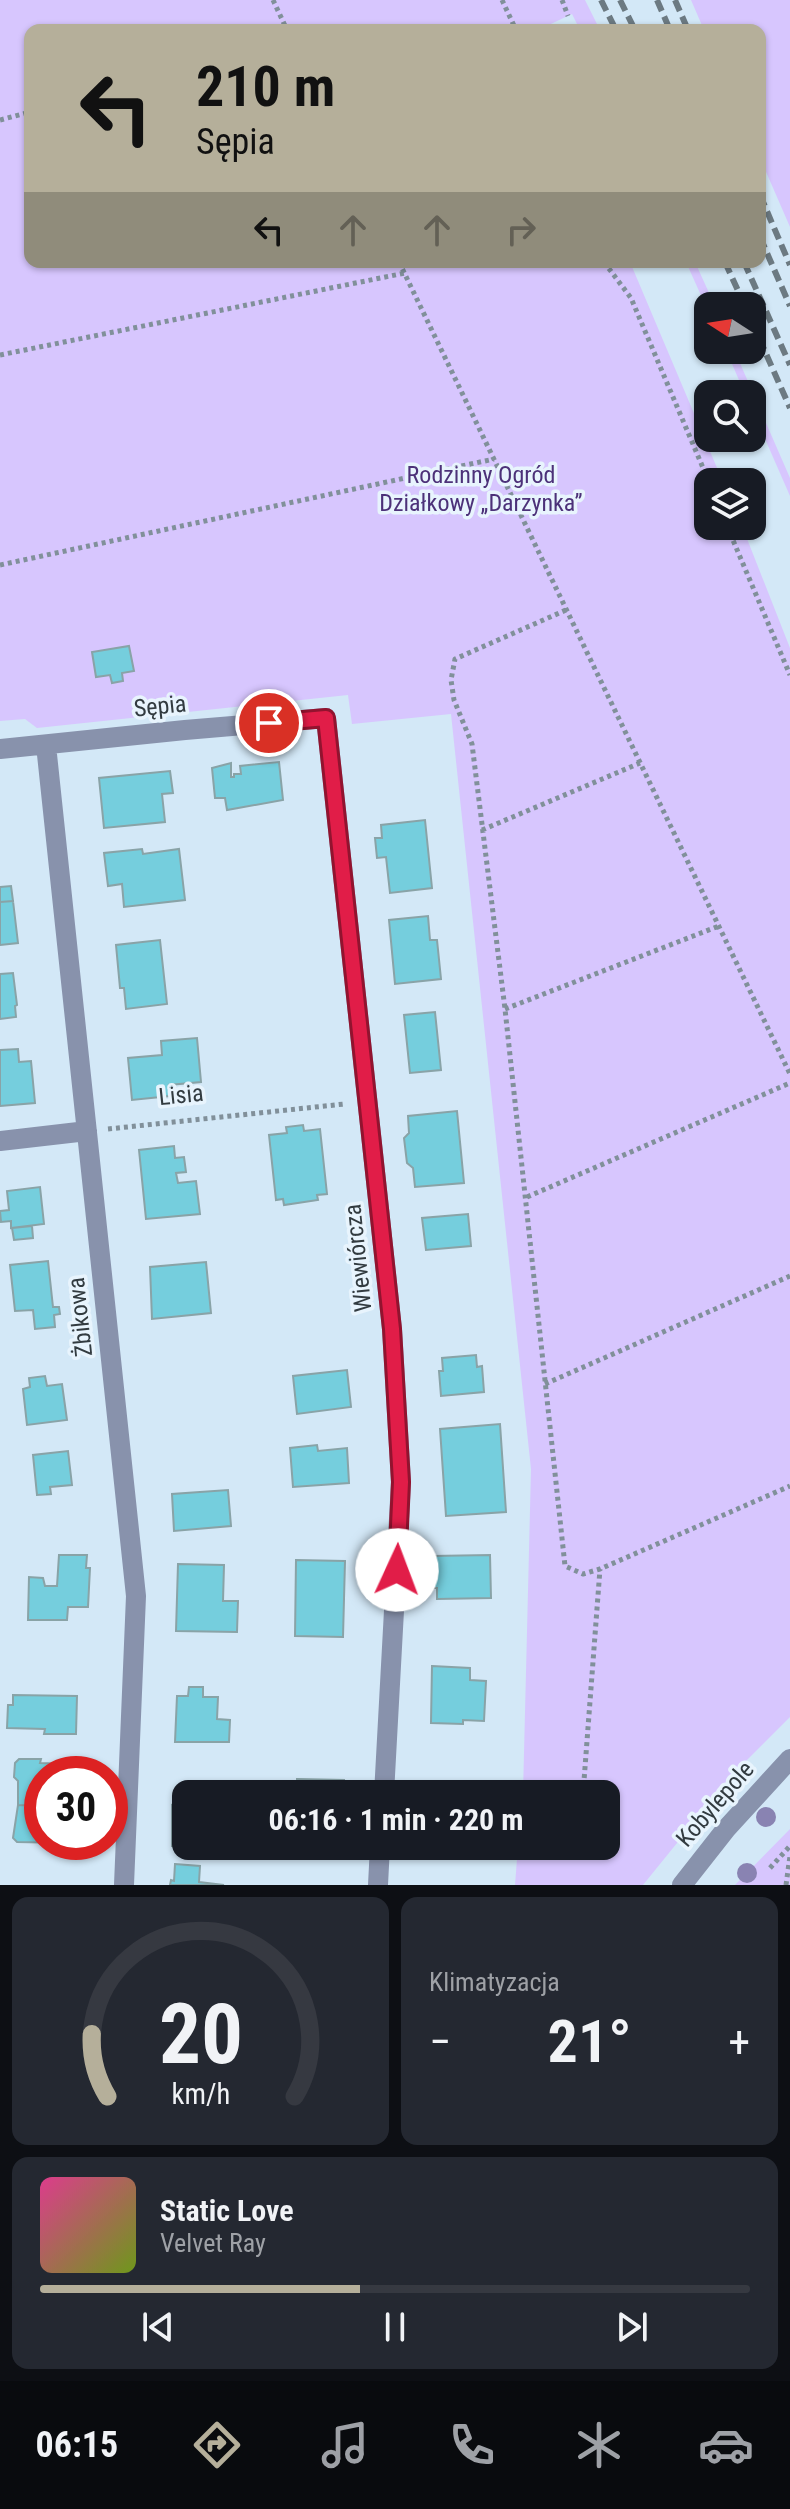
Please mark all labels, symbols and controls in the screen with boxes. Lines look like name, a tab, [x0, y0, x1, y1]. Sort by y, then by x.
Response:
text: 210 m	[196, 54, 335, 120]
icon: left	[64, 56, 168, 160]
text: Sępia	[196, 121, 275, 163]
icon: left	[247, 208, 291, 252]
icon: ahead	[331, 208, 375, 252]
icon: ahead	[415, 208, 459, 252]
icon: right	[499, 208, 543, 252]
north arrow	[694, 292, 766, 364]
map controls	[694, 292, 766, 540]
button: search	[694, 380, 766, 452]
park label: Rodzinny Ogród Działkowy „Darzynka”	[379, 461, 583, 517]
button: layers	[694, 468, 766, 540]
street label: Sępia	[132, 689, 188, 723]
pin	[235, 689, 303, 757]
icon: arrive	[247, 701, 291, 745]
street label: Lisia	[157, 1079, 205, 1111]
street label: Wiewiórcza	[338, 1203, 378, 1313]
street label: Żbikowa	[62, 1276, 98, 1358]
position arrow	[355, 1528, 439, 1612]
speed limit sign: 30	[24, 1756, 128, 1860]
street label: Kobylepole	[670, 1756, 760, 1852]
text: 06:16 · 1 min · 220 m	[269, 1802, 523, 1837]
text: Klimatyzacja	[429, 1967, 560, 1997]
text: 20	[158, 1986, 243, 2083]
text: 21°	[548, 2006, 632, 2077]
text: −	[429, 2016, 451, 2068]
text: +	[728, 2016, 750, 2068]
text: km/h	[171, 2077, 230, 2111]
text: Static Love	[160, 2193, 294, 2228]
text: Velvet Ray	[160, 2228, 266, 2258]
icon: previous	[136, 2305, 180, 2349]
icon: pause	[373, 2305, 417, 2349]
icon: next	[610, 2305, 654, 2349]
icon: directions	[189, 2417, 245, 2473]
icon: music	[317, 2417, 373, 2473]
icon: phone	[444, 2417, 500, 2473]
icon: climate	[571, 2417, 627, 2473]
icon: car	[698, 2417, 754, 2473]
text: 06:15	[36, 2424, 118, 2466]

